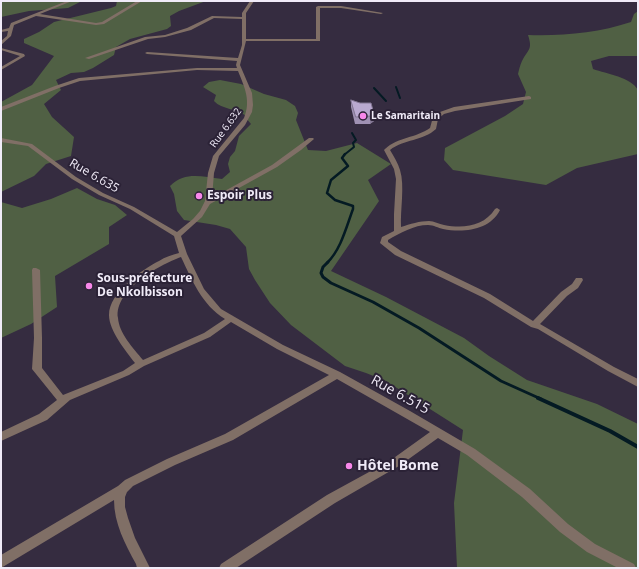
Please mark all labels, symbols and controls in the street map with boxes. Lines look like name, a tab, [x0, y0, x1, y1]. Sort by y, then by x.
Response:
street label: Rue 6.632	[208, 106, 244, 150]
place label: Le Samaritain	[371, 110, 440, 122]
marker: Le Samaritain	[358, 111, 368, 121]
street label: Rue 6.635	[66, 156, 122, 196]
place label: Espoir Plus	[207, 189, 272, 203]
marker: Espoir Plus	[194, 191, 204, 201]
place label: Sous-préfecture De Nkolbisson	[97, 272, 192, 300]
marker: Sous-préfecture De Nkolbisson	[84, 281, 94, 291]
street label: Rue 6.515	[368, 372, 432, 418]
place label: Hôtel Bome	[357, 458, 439, 474]
marker: Hôtel Bome	[344, 461, 354, 471]

